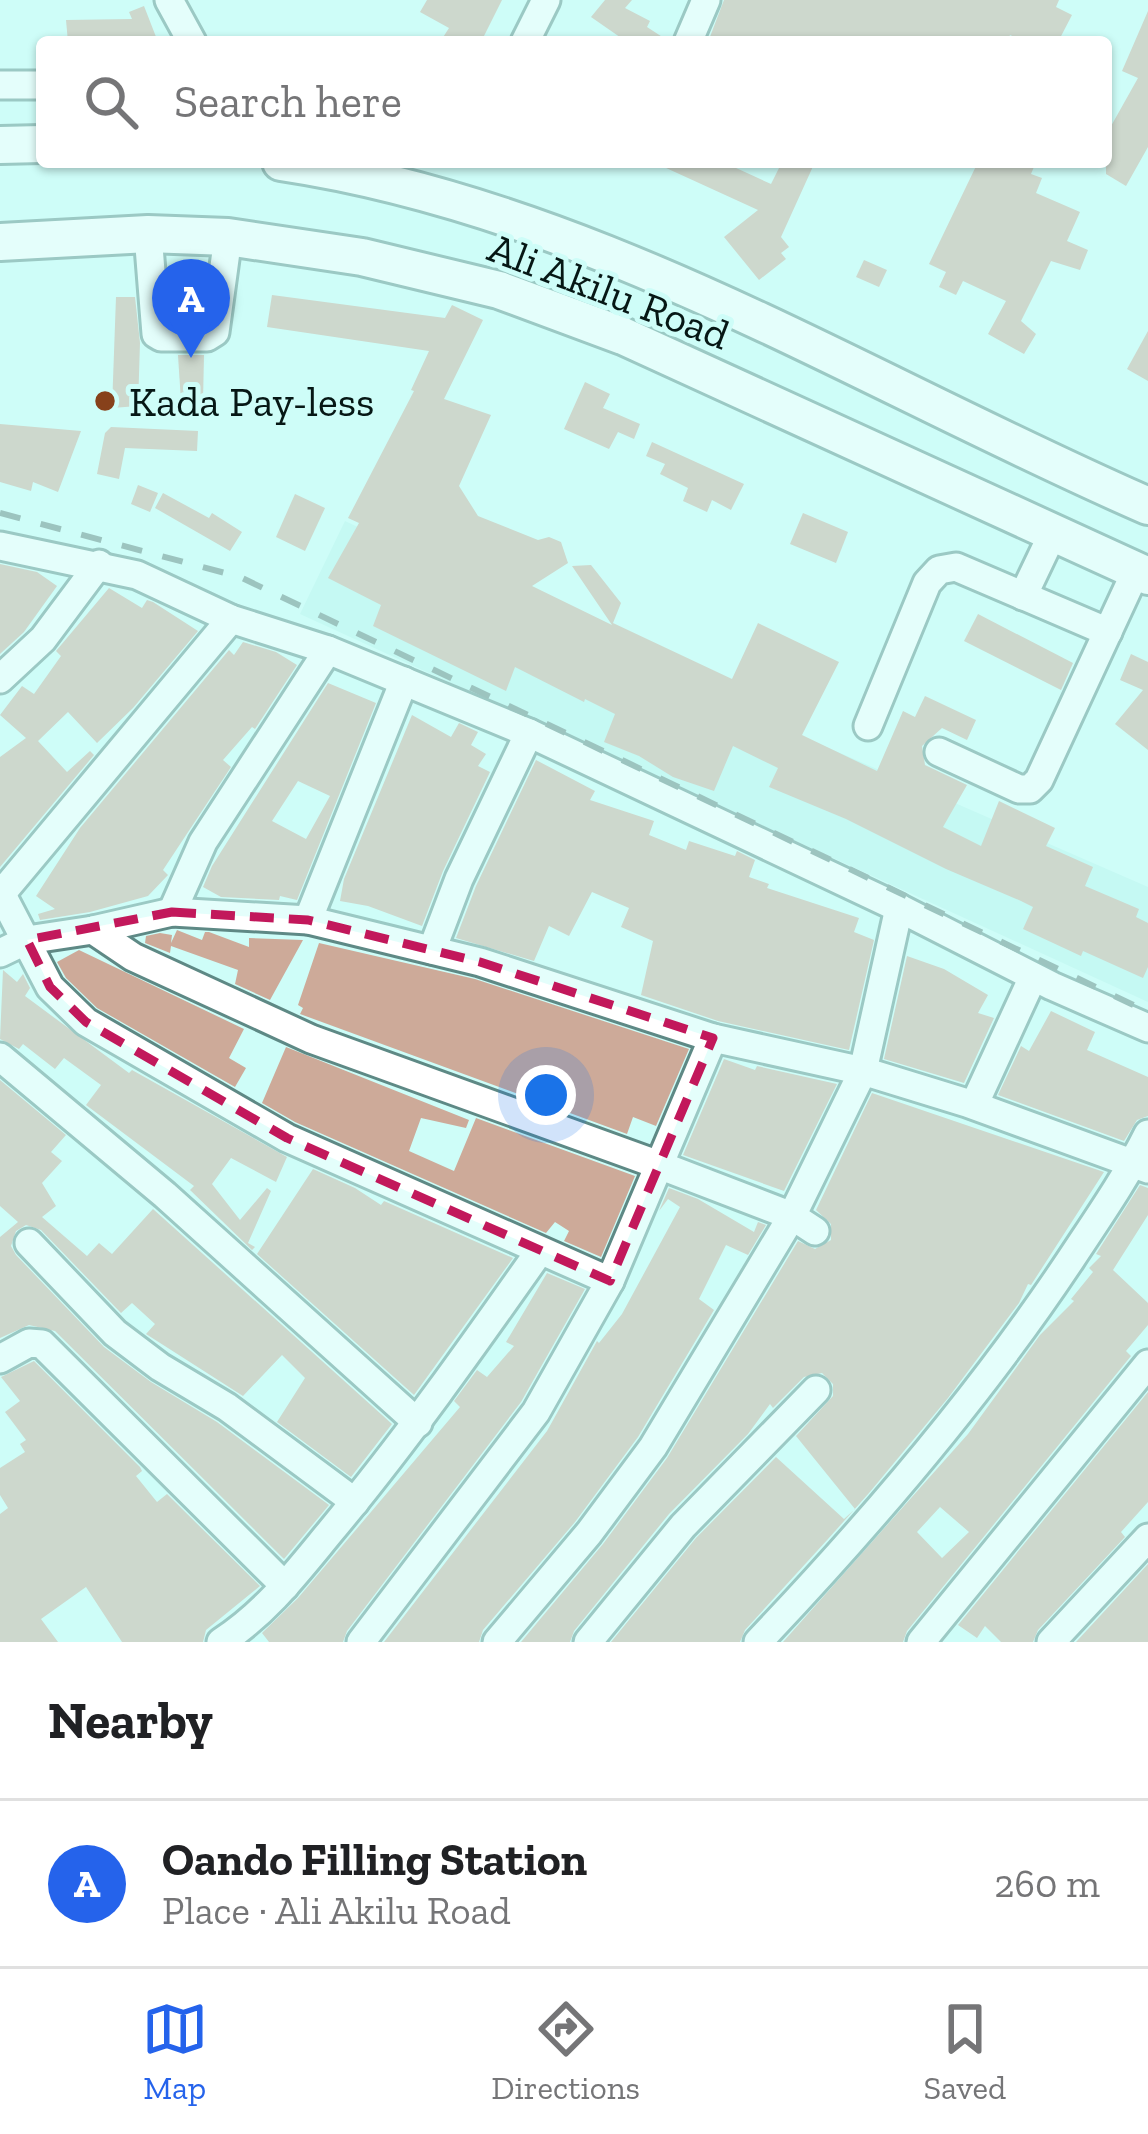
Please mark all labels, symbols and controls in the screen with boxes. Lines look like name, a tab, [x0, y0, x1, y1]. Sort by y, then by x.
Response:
search box	[36, 36, 1112, 168]
icon: search	[78, 69, 144, 135]
text: Search here	[174, 75, 402, 129]
street label: Ali Akilu Road	[481, 222, 737, 360]
pin: A	[152, 259, 230, 358]
place label: Kada Pay-less	[129, 376, 375, 427]
marker: Kada Pay-less	[92, 388, 118, 414]
your location	[516, 1065, 576, 1125]
text: Nearby	[48, 1690, 213, 1751]
text: Oando Filling Station	[162, 1833, 587, 1887]
text: A	[74, 1860, 100, 1907]
text: 260 m	[994, 1860, 1100, 1907]
text: Place · Ali Akilu Road	[162, 1887, 511, 1934]
tab: Map	[142, 1996, 208, 2107]
tab: Directions	[491, 1996, 640, 2107]
tab: Saved	[924, 1996, 1006, 2107]

